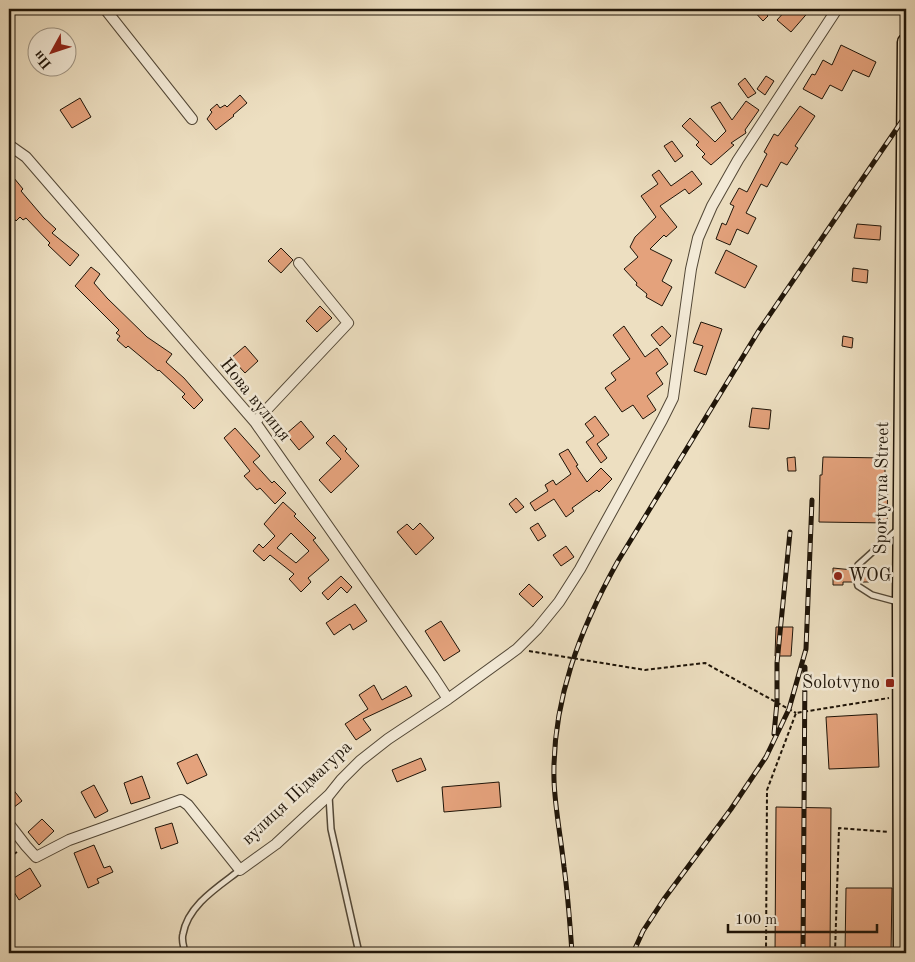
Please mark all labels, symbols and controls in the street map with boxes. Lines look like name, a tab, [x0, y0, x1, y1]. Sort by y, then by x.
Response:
north arrow	[28, 28, 78, 78]
text: Пн	[31, 48, 54, 72]
street label: Нова вулиця	[216, 355, 294, 445]
street label: Sportyvna Street	[872, 421, 892, 555]
place label: WOG	[848, 567, 892, 585]
marker: WOG	[832, 570, 844, 582]
place label: Solotvyno	[802, 674, 880, 692]
marker: Solotvyno	[884, 677, 896, 689]
street label: вулиця Підмагура	[239, 738, 355, 848]
scale bar	[728, 902, 876, 934]
text: 100 m	[735, 913, 777, 928]

